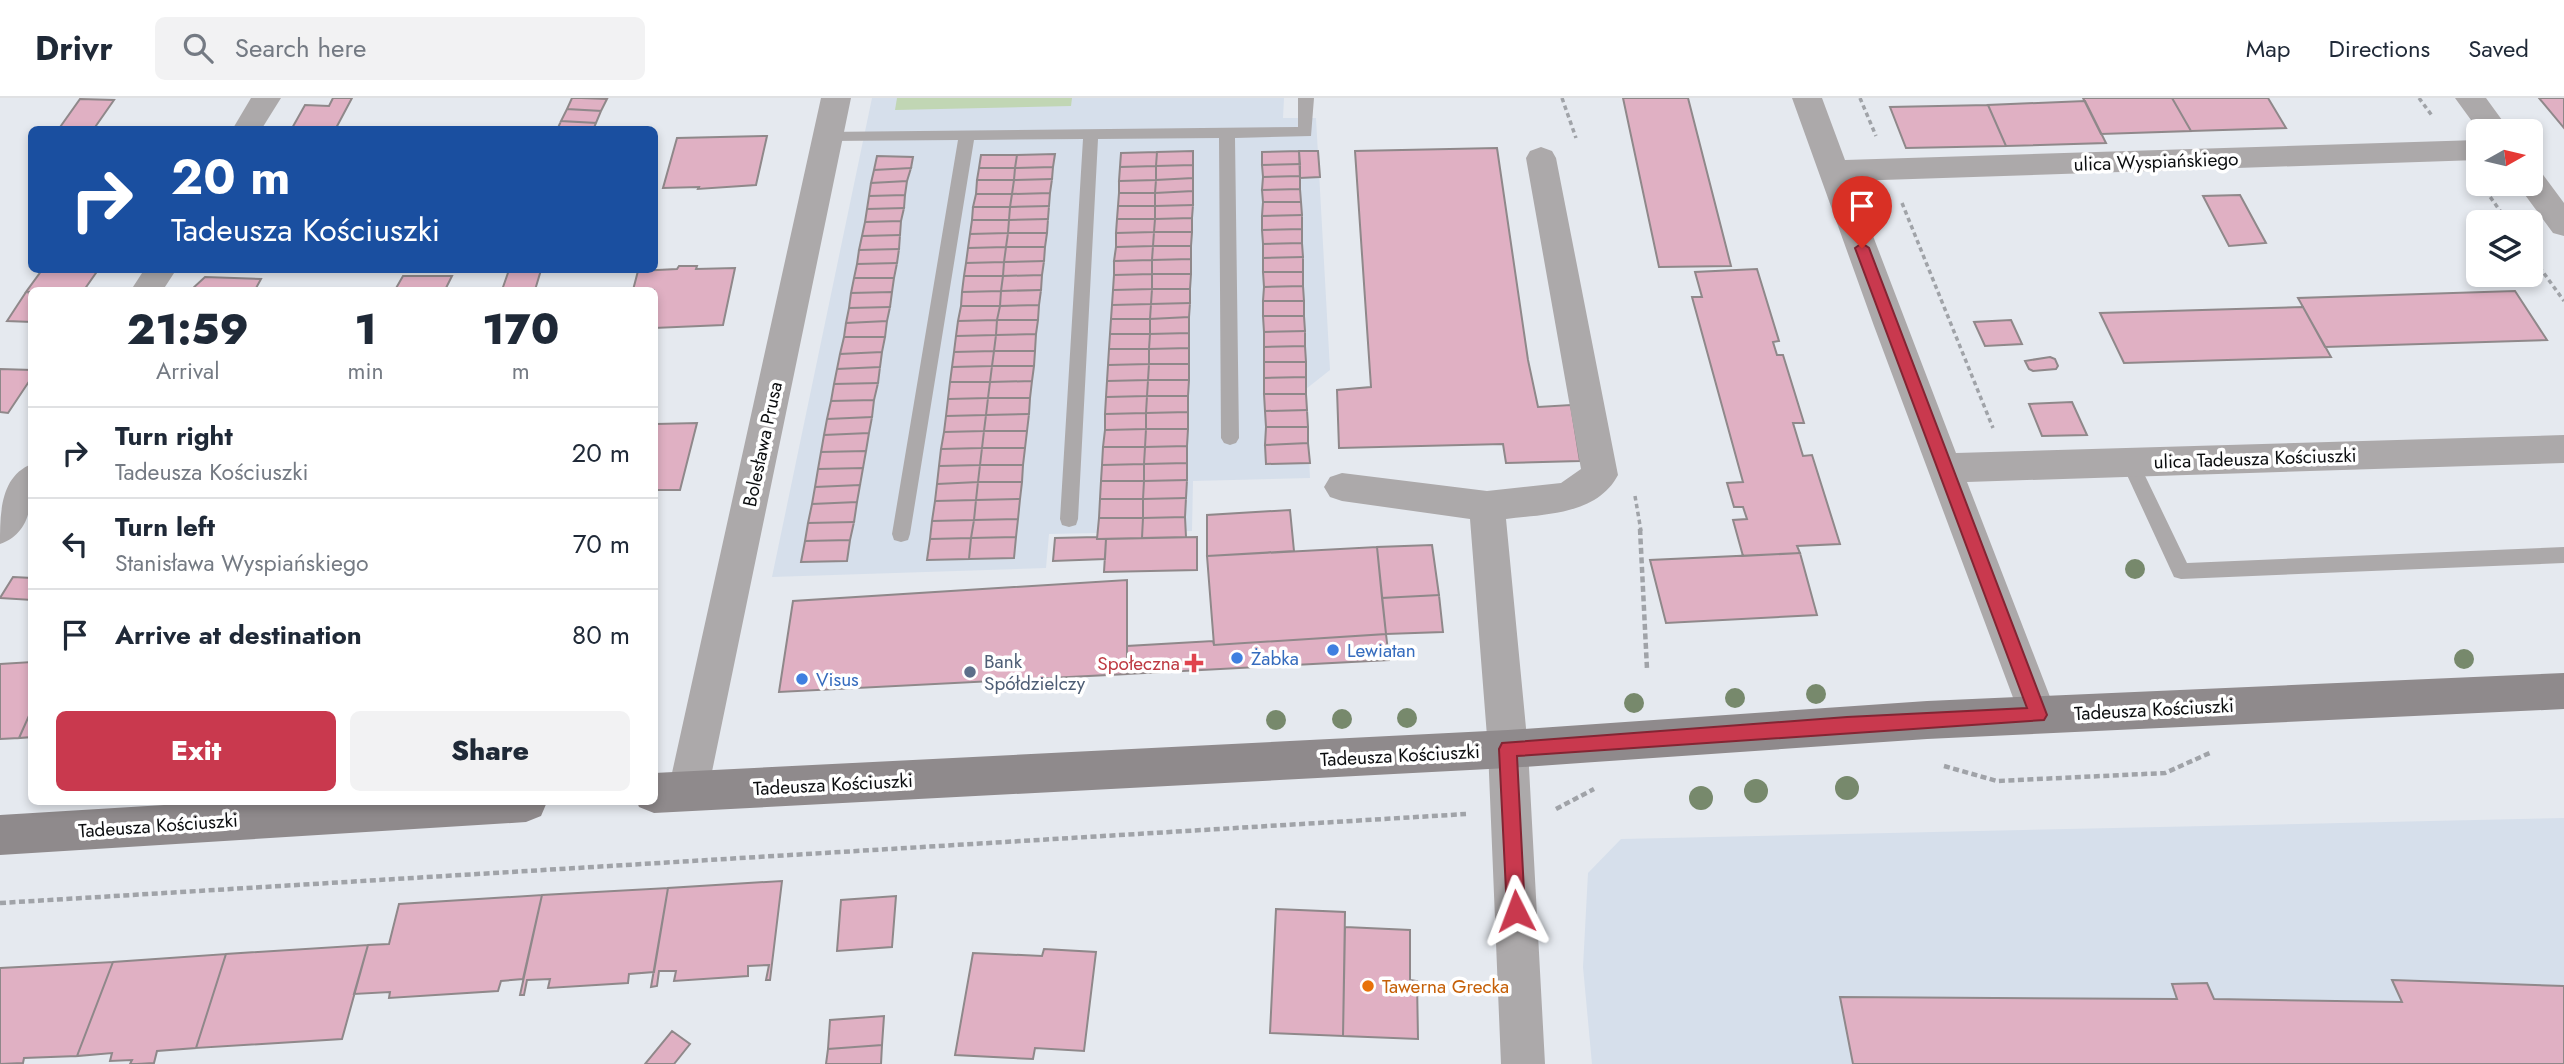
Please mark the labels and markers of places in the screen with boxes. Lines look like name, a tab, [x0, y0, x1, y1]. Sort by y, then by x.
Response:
pin	[1832, 176, 1892, 248]
place label: Lewiatan	[1347, 637, 1416, 664]
marker: Lewiatan	[1325, 642, 1341, 658]
place label: Żabka	[1251, 645, 1299, 672]
place label: Bank Spółdzielczy	[984, 648, 1086, 697]
place label: Społeczna	[1097, 650, 1180, 677]
marker: Żabka	[1229, 650, 1245, 666]
marker: Społeczna	[1186, 655, 1202, 671]
marker: Bank Spółdzielczy	[962, 664, 978, 680]
place label: Visus	[816, 666, 859, 693]
marker: Visus	[794, 671, 810, 687]
place label: Tawerna Grecka	[1382, 973, 1509, 1000]
marker: Tawerna Grecka	[1360, 978, 1376, 994]

